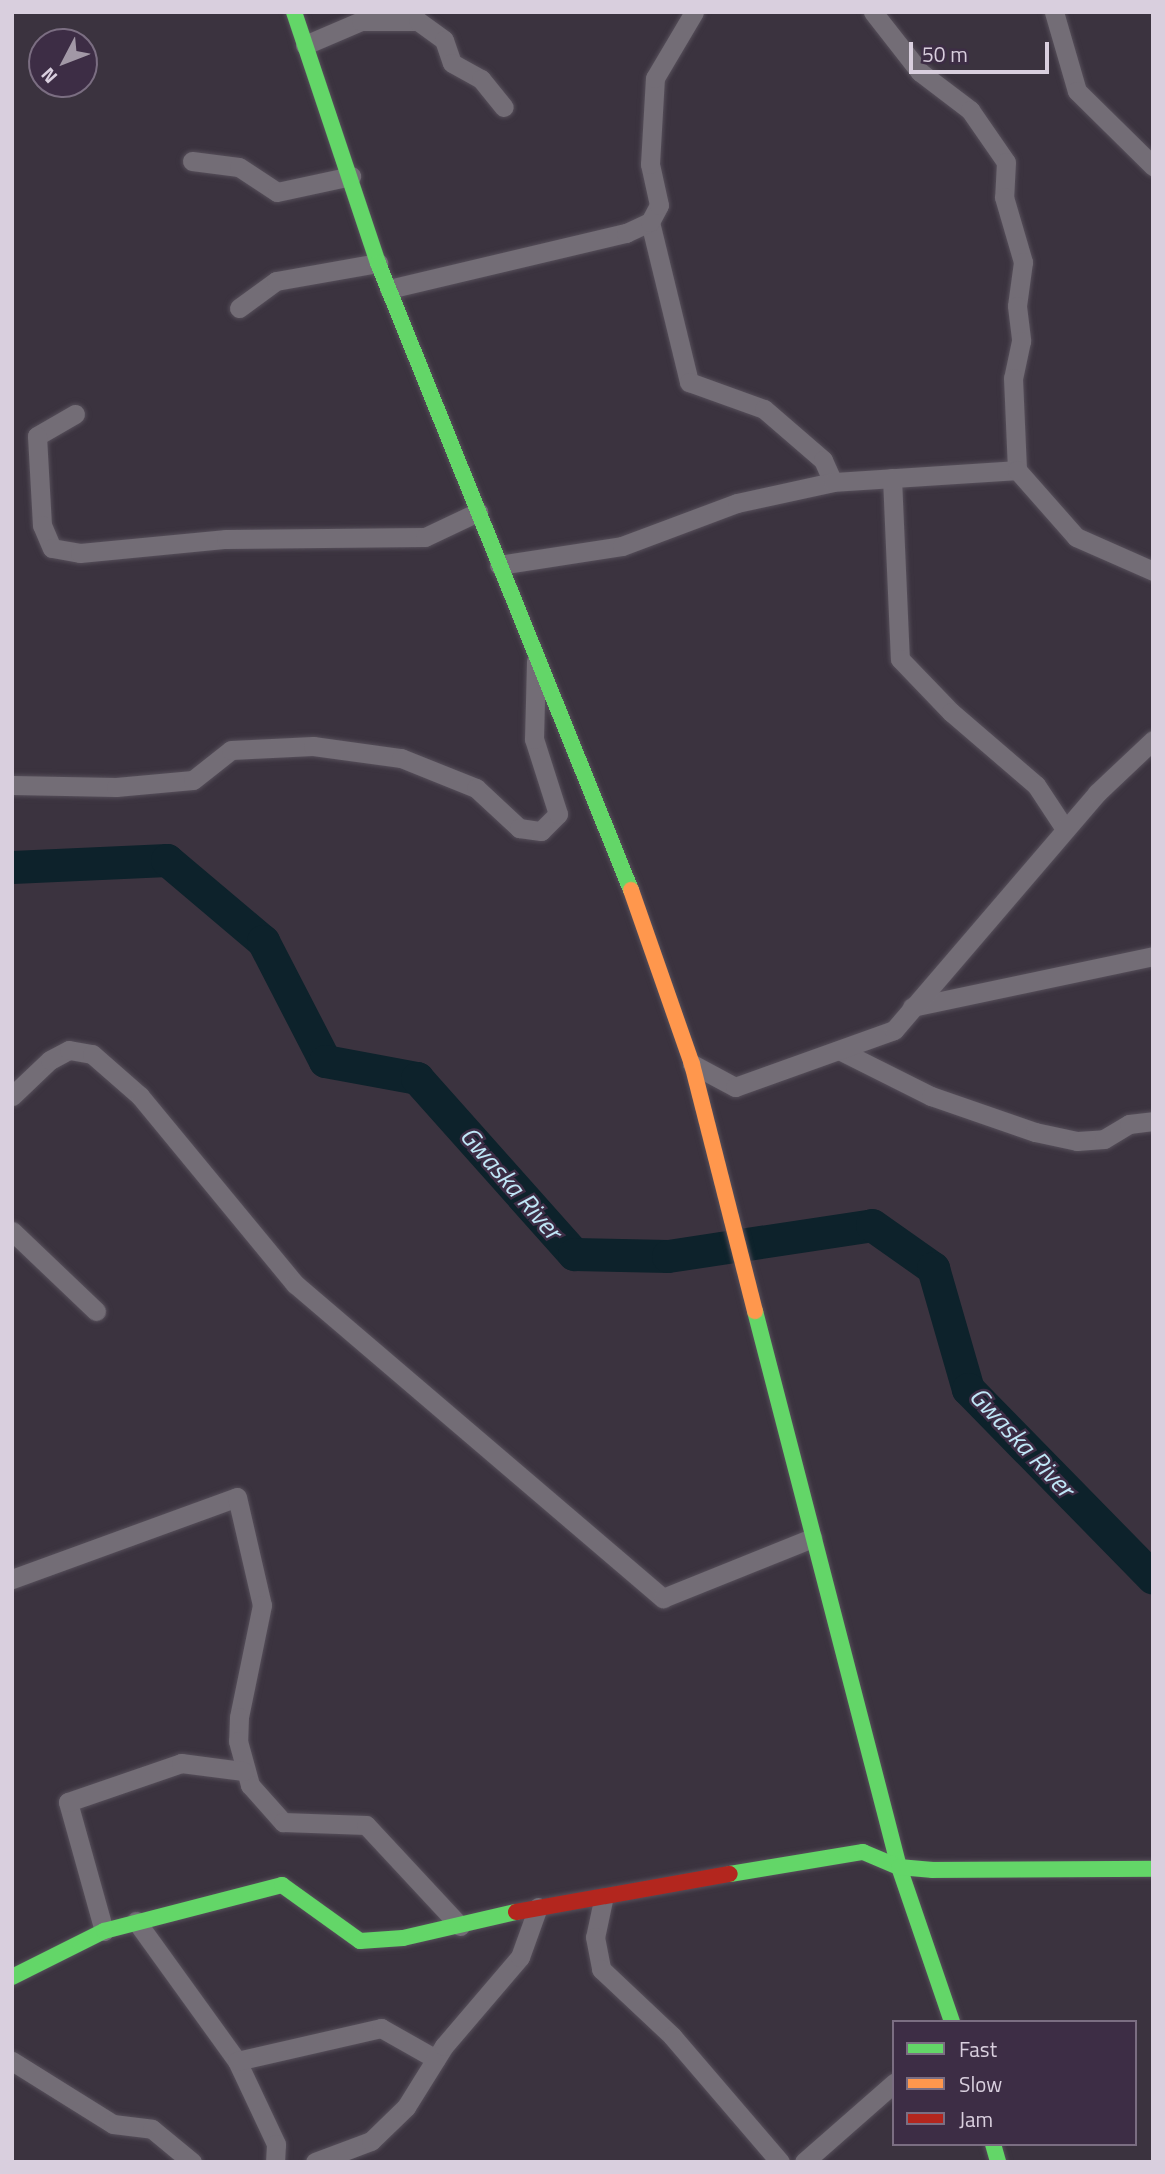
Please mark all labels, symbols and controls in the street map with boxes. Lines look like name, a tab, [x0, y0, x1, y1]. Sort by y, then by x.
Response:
north arrow	[28, 28, 98, 98]
scale bar	[913, 28, 1053, 72]
text: 50 m	[922, 38, 968, 70]
text: N	[33, 61, 64, 91]
water label: Gwaska River	[454, 1120, 568, 1246]
water label: Gwaska River	[963, 1380, 1081, 1504]
legend	[892, 2020, 1137, 2146]
text: Fast	[959, 2033, 997, 2065]
text: Slow	[959, 2068, 1002, 2100]
text: Jam	[959, 2103, 993, 2135]

